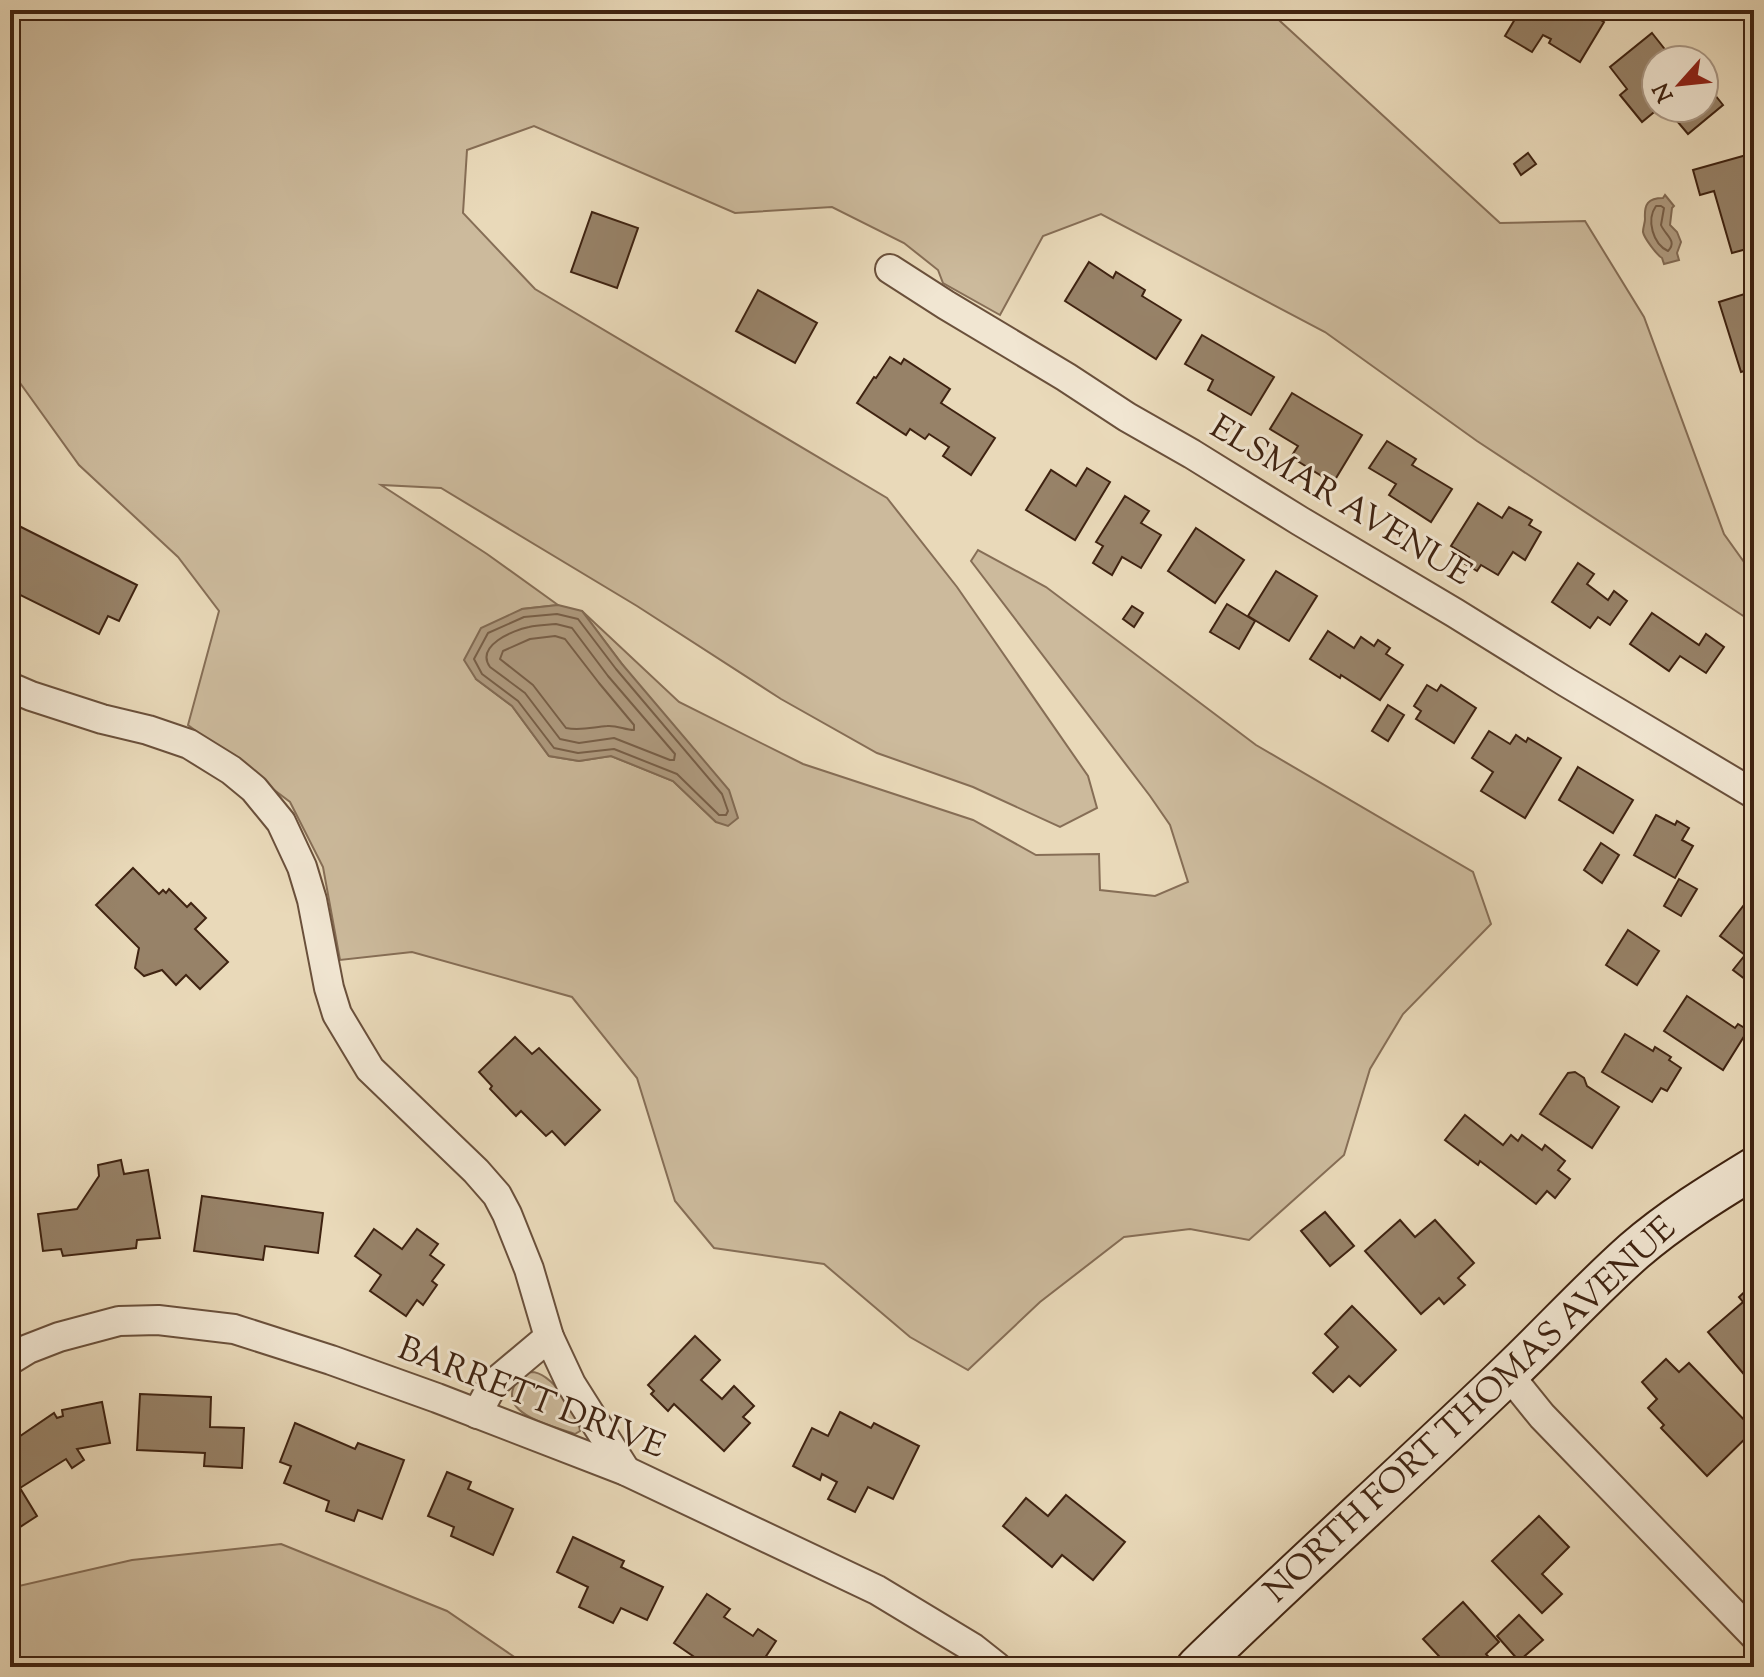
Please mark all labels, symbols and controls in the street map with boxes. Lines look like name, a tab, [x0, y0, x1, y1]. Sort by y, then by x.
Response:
north arrow	[1640, 44, 1720, 124]
text: N	[1646, 76, 1683, 107]
street label: ELSMAR AVENUE	[1200, 404, 1480, 600]
street label: NORTH FORT THOMAS AVENUE	[1254, 1206, 1688, 1616]
street label: BARRETT DRIVE	[390, 1325, 672, 1473]

